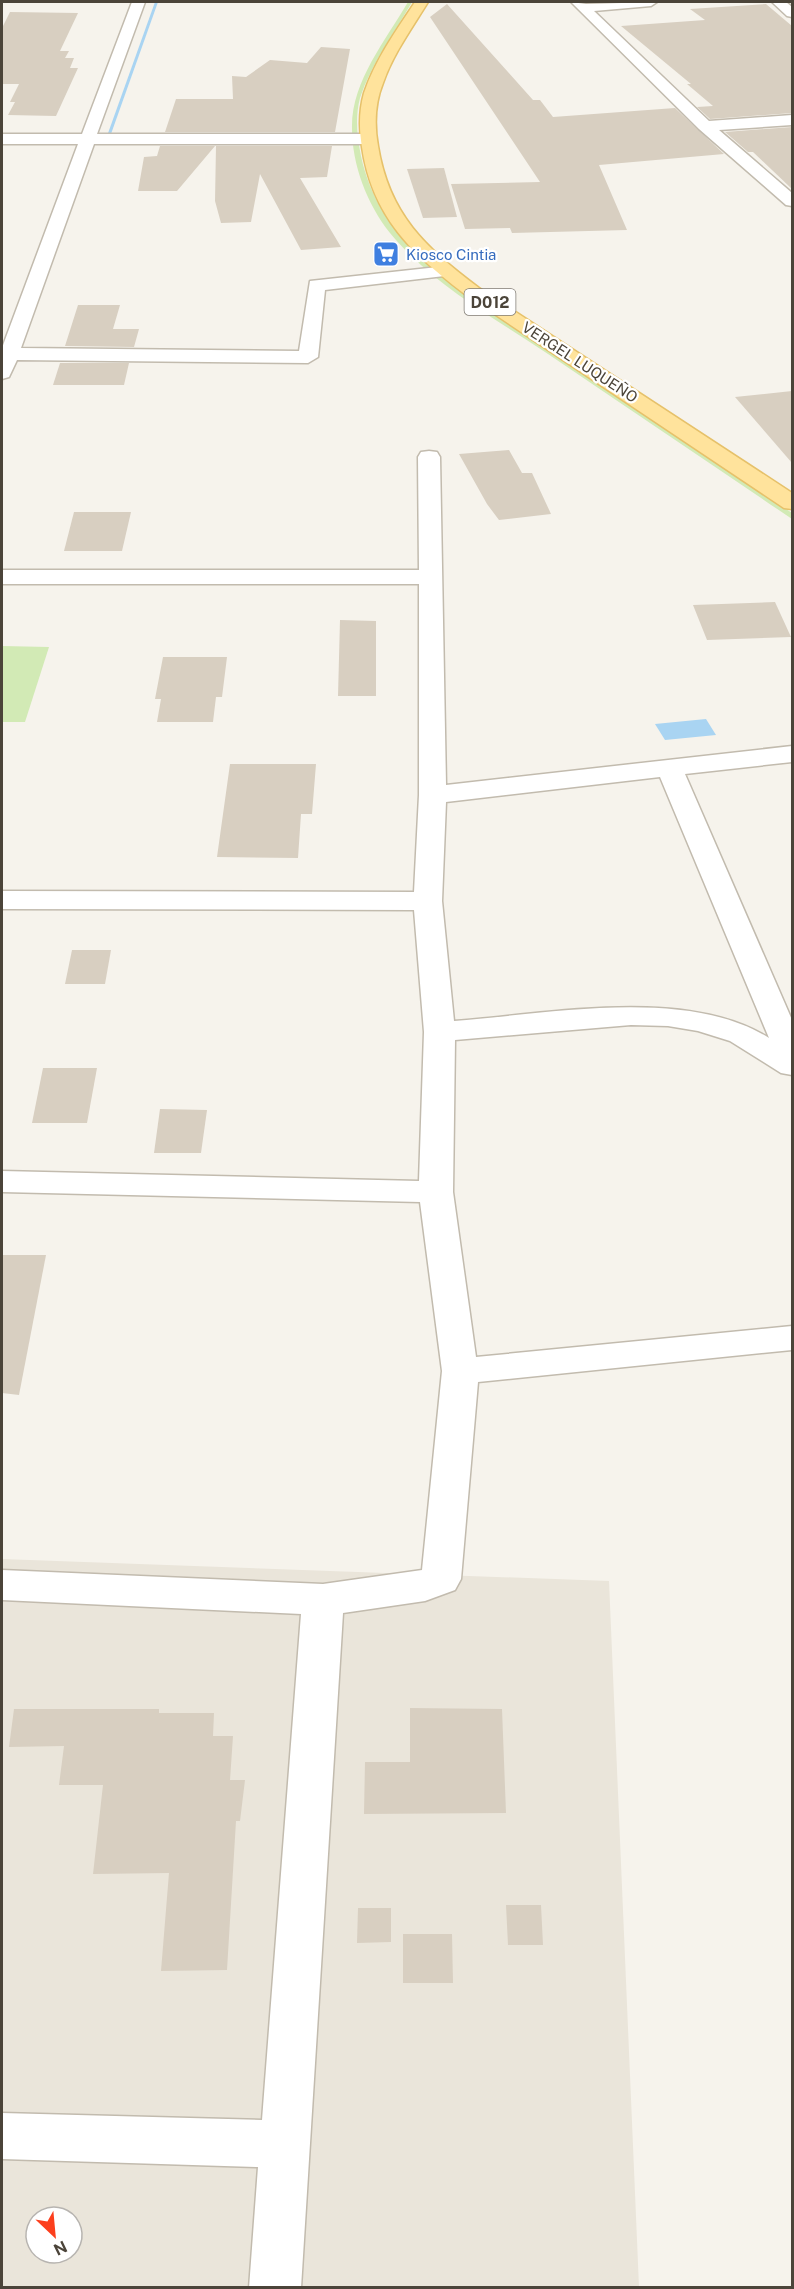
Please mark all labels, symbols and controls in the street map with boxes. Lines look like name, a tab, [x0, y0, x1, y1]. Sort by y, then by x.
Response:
supermarket icon: Kiosco Cintia	[371, 239, 401, 269]
place label: Kiosco Cintia	[406, 246, 496, 263]
road number: D012	[464, 289, 516, 315]
street label: VERGEL LUQUEÑO	[519, 318, 641, 406]
north arrow	[24, 2205, 84, 2265]
text: N	[51, 2237, 70, 2259]

